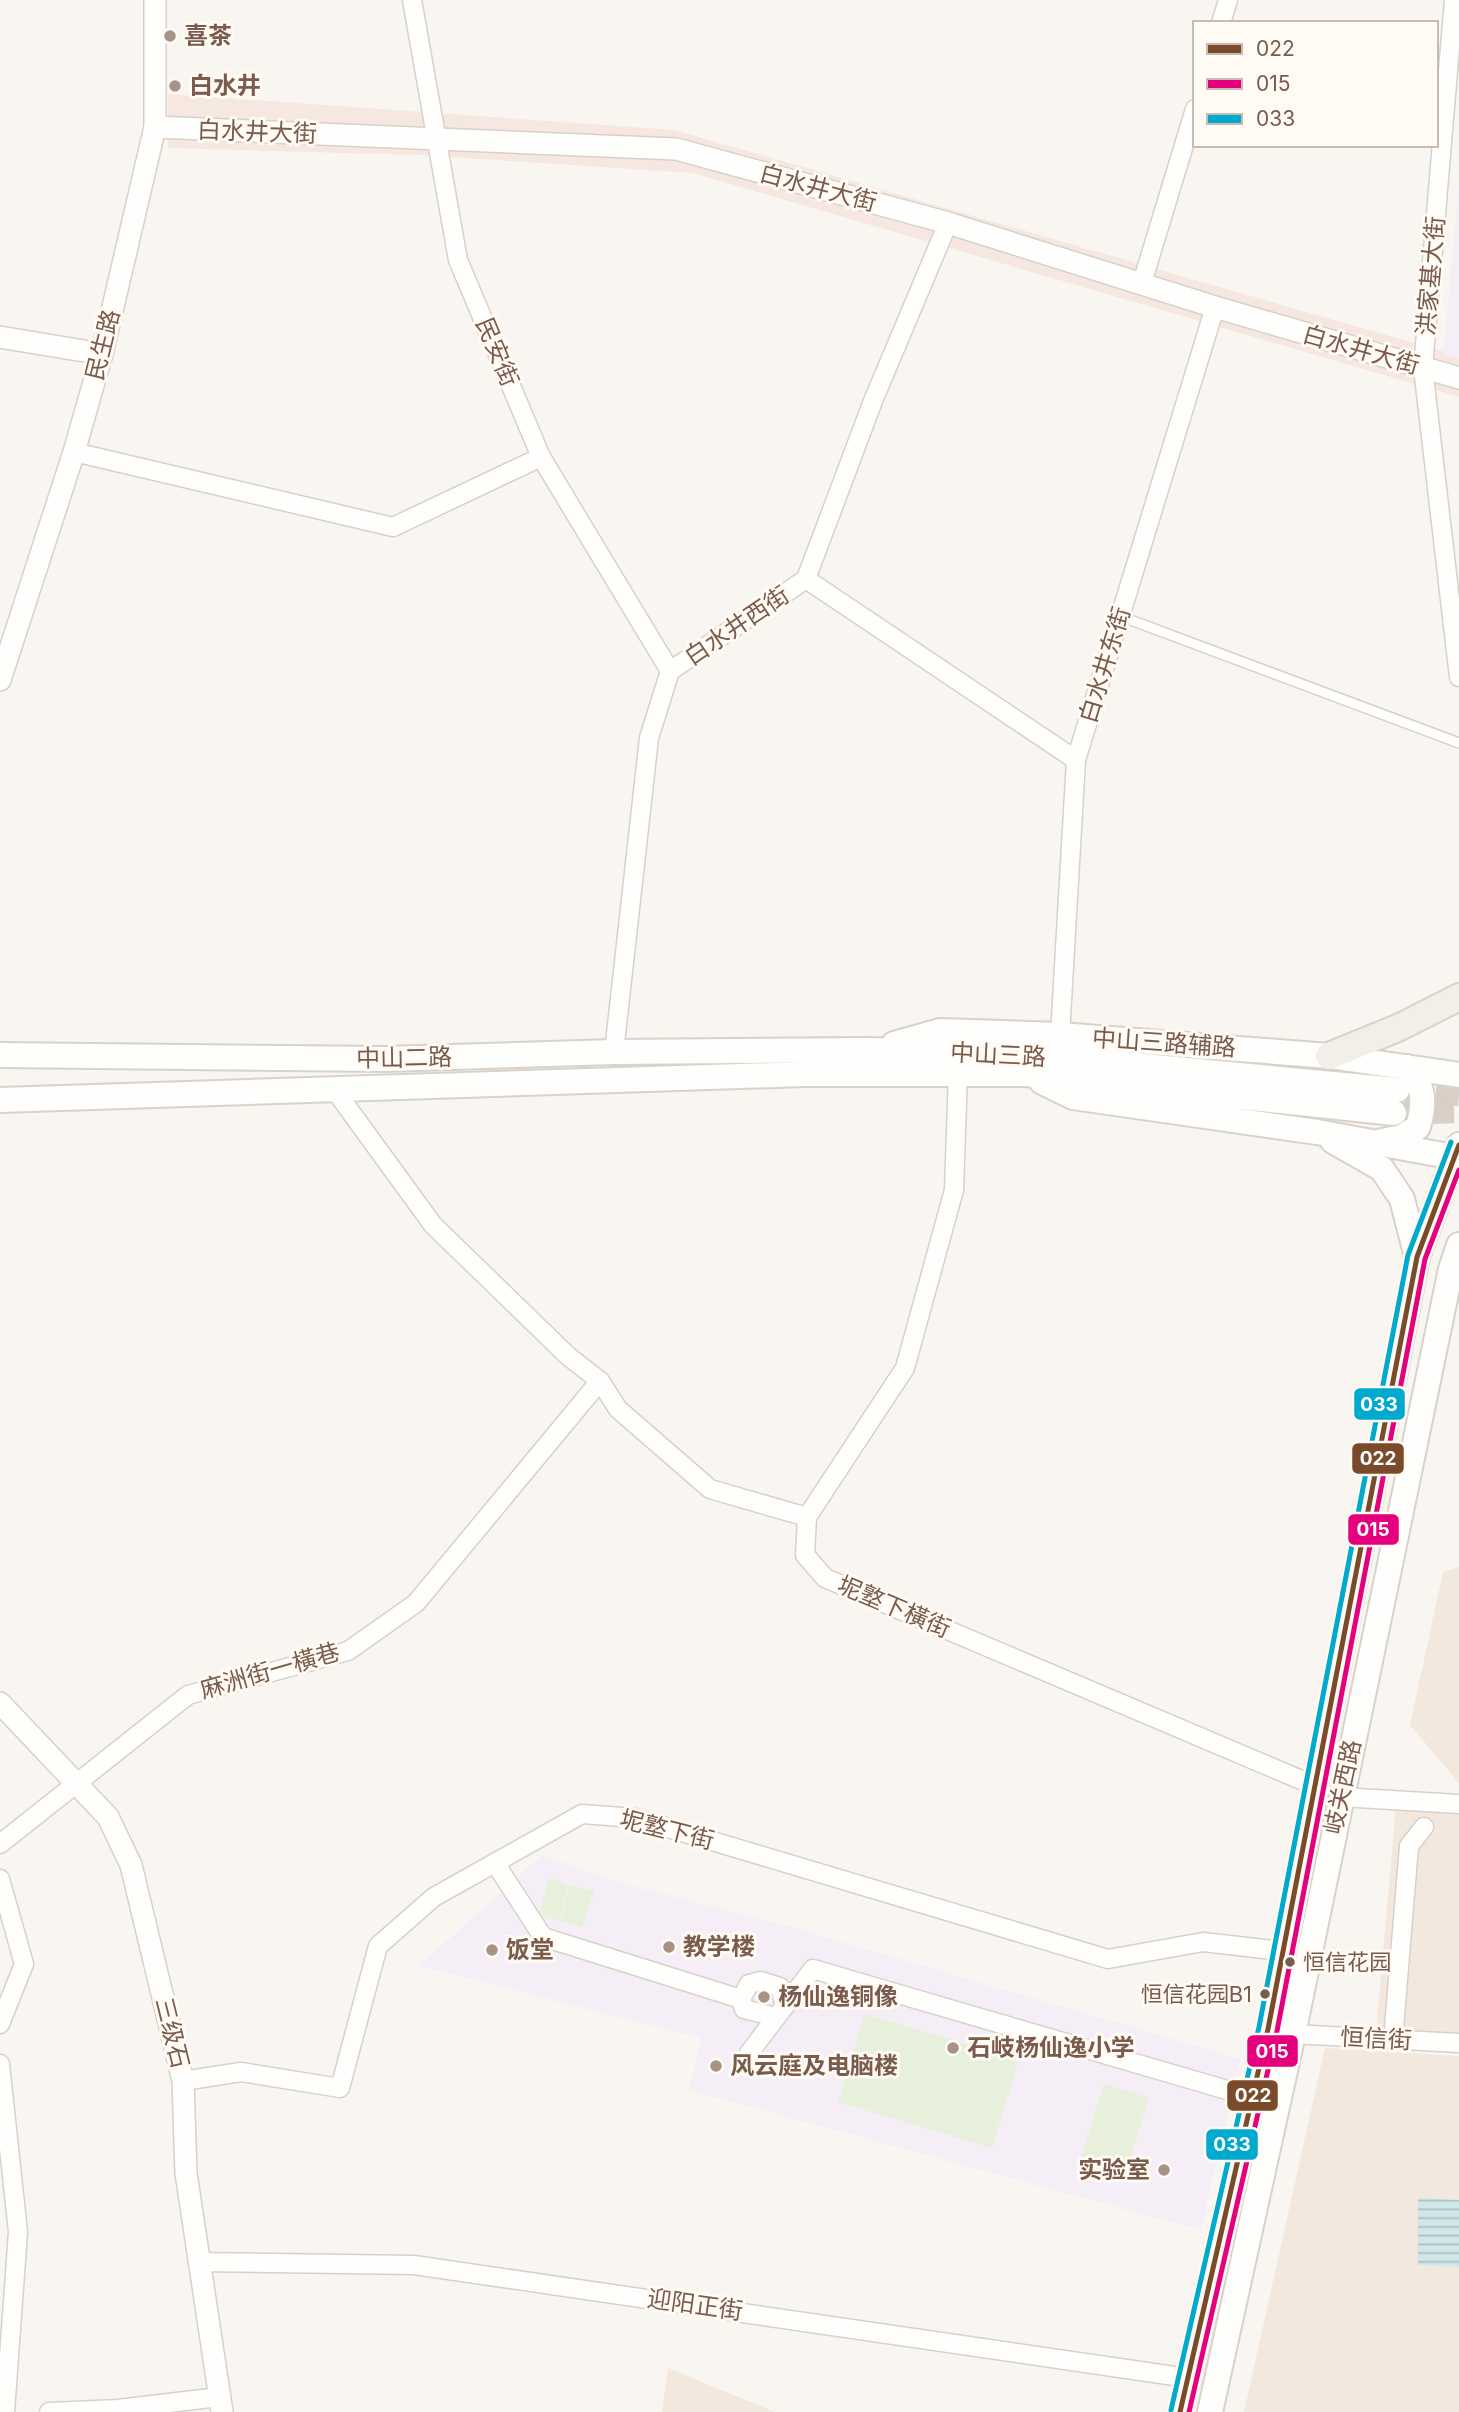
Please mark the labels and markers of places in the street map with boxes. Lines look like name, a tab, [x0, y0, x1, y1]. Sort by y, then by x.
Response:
place label: 喜茶	[184, 21, 232, 50]
marker: 喜茶	[162, 28, 178, 44]
place label: 白水井	[189, 71, 261, 100]
marker: 白水井	[167, 78, 183, 94]
place label: 教学楼	[683, 1932, 755, 1961]
place label: 饭堂	[506, 1935, 554, 1964]
marker: 教学楼	[661, 1939, 677, 1955]
marker: 饭堂	[484, 1942, 500, 1958]
place label: 恒信花园	[1303, 1949, 1391, 1975]
marker: 恒信花园	[1283, 1955, 1297, 1969]
place label: 恒信花园B1	[1141, 1981, 1252, 2007]
place label: 杨仙逸铜像	[778, 1982, 898, 2011]
marker: 恒信花园B1	[1258, 1987, 1272, 2001]
marker: 杨仙逸铜像	[756, 1989, 772, 2005]
place label: 石岐杨仙逸小学	[967, 2033, 1135, 2062]
marker: 石岐杨仙逸小学	[945, 2040, 961, 2056]
place label: 风云庭及电脑楼	[730, 2051, 898, 2080]
marker: 风云庭及电脑楼	[708, 2058, 724, 2074]
place label: 实验室	[1078, 2155, 1150, 2184]
marker: 实验室	[1156, 2162, 1172, 2178]

